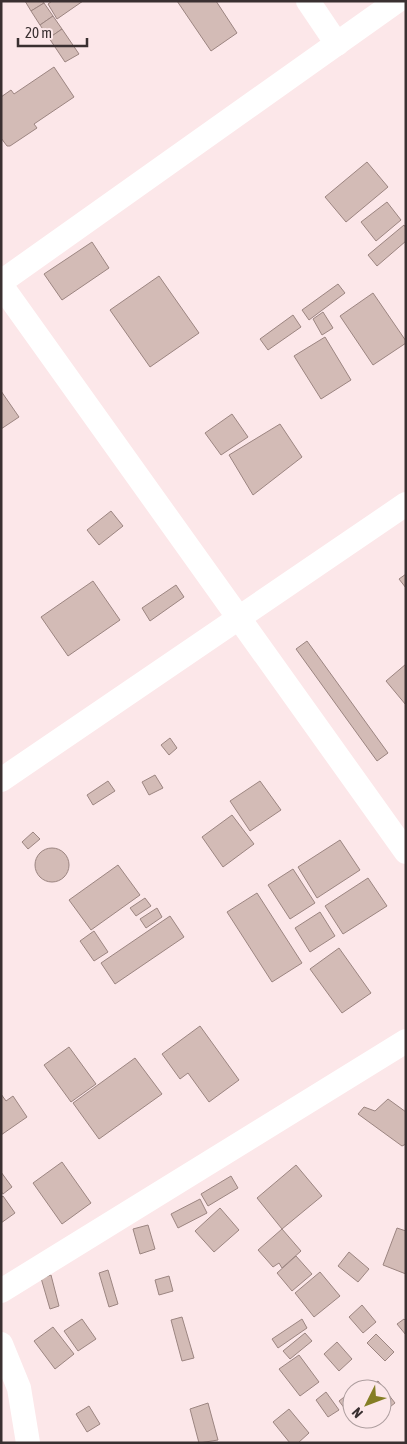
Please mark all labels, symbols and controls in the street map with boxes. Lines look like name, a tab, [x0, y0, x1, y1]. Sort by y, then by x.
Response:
scale bar	[18, 15, 86, 47]
text: 20 m	[25, 24, 52, 41]
north arrow	[342, 1379, 392, 1429]
text: N	[349, 1404, 366, 1421]

